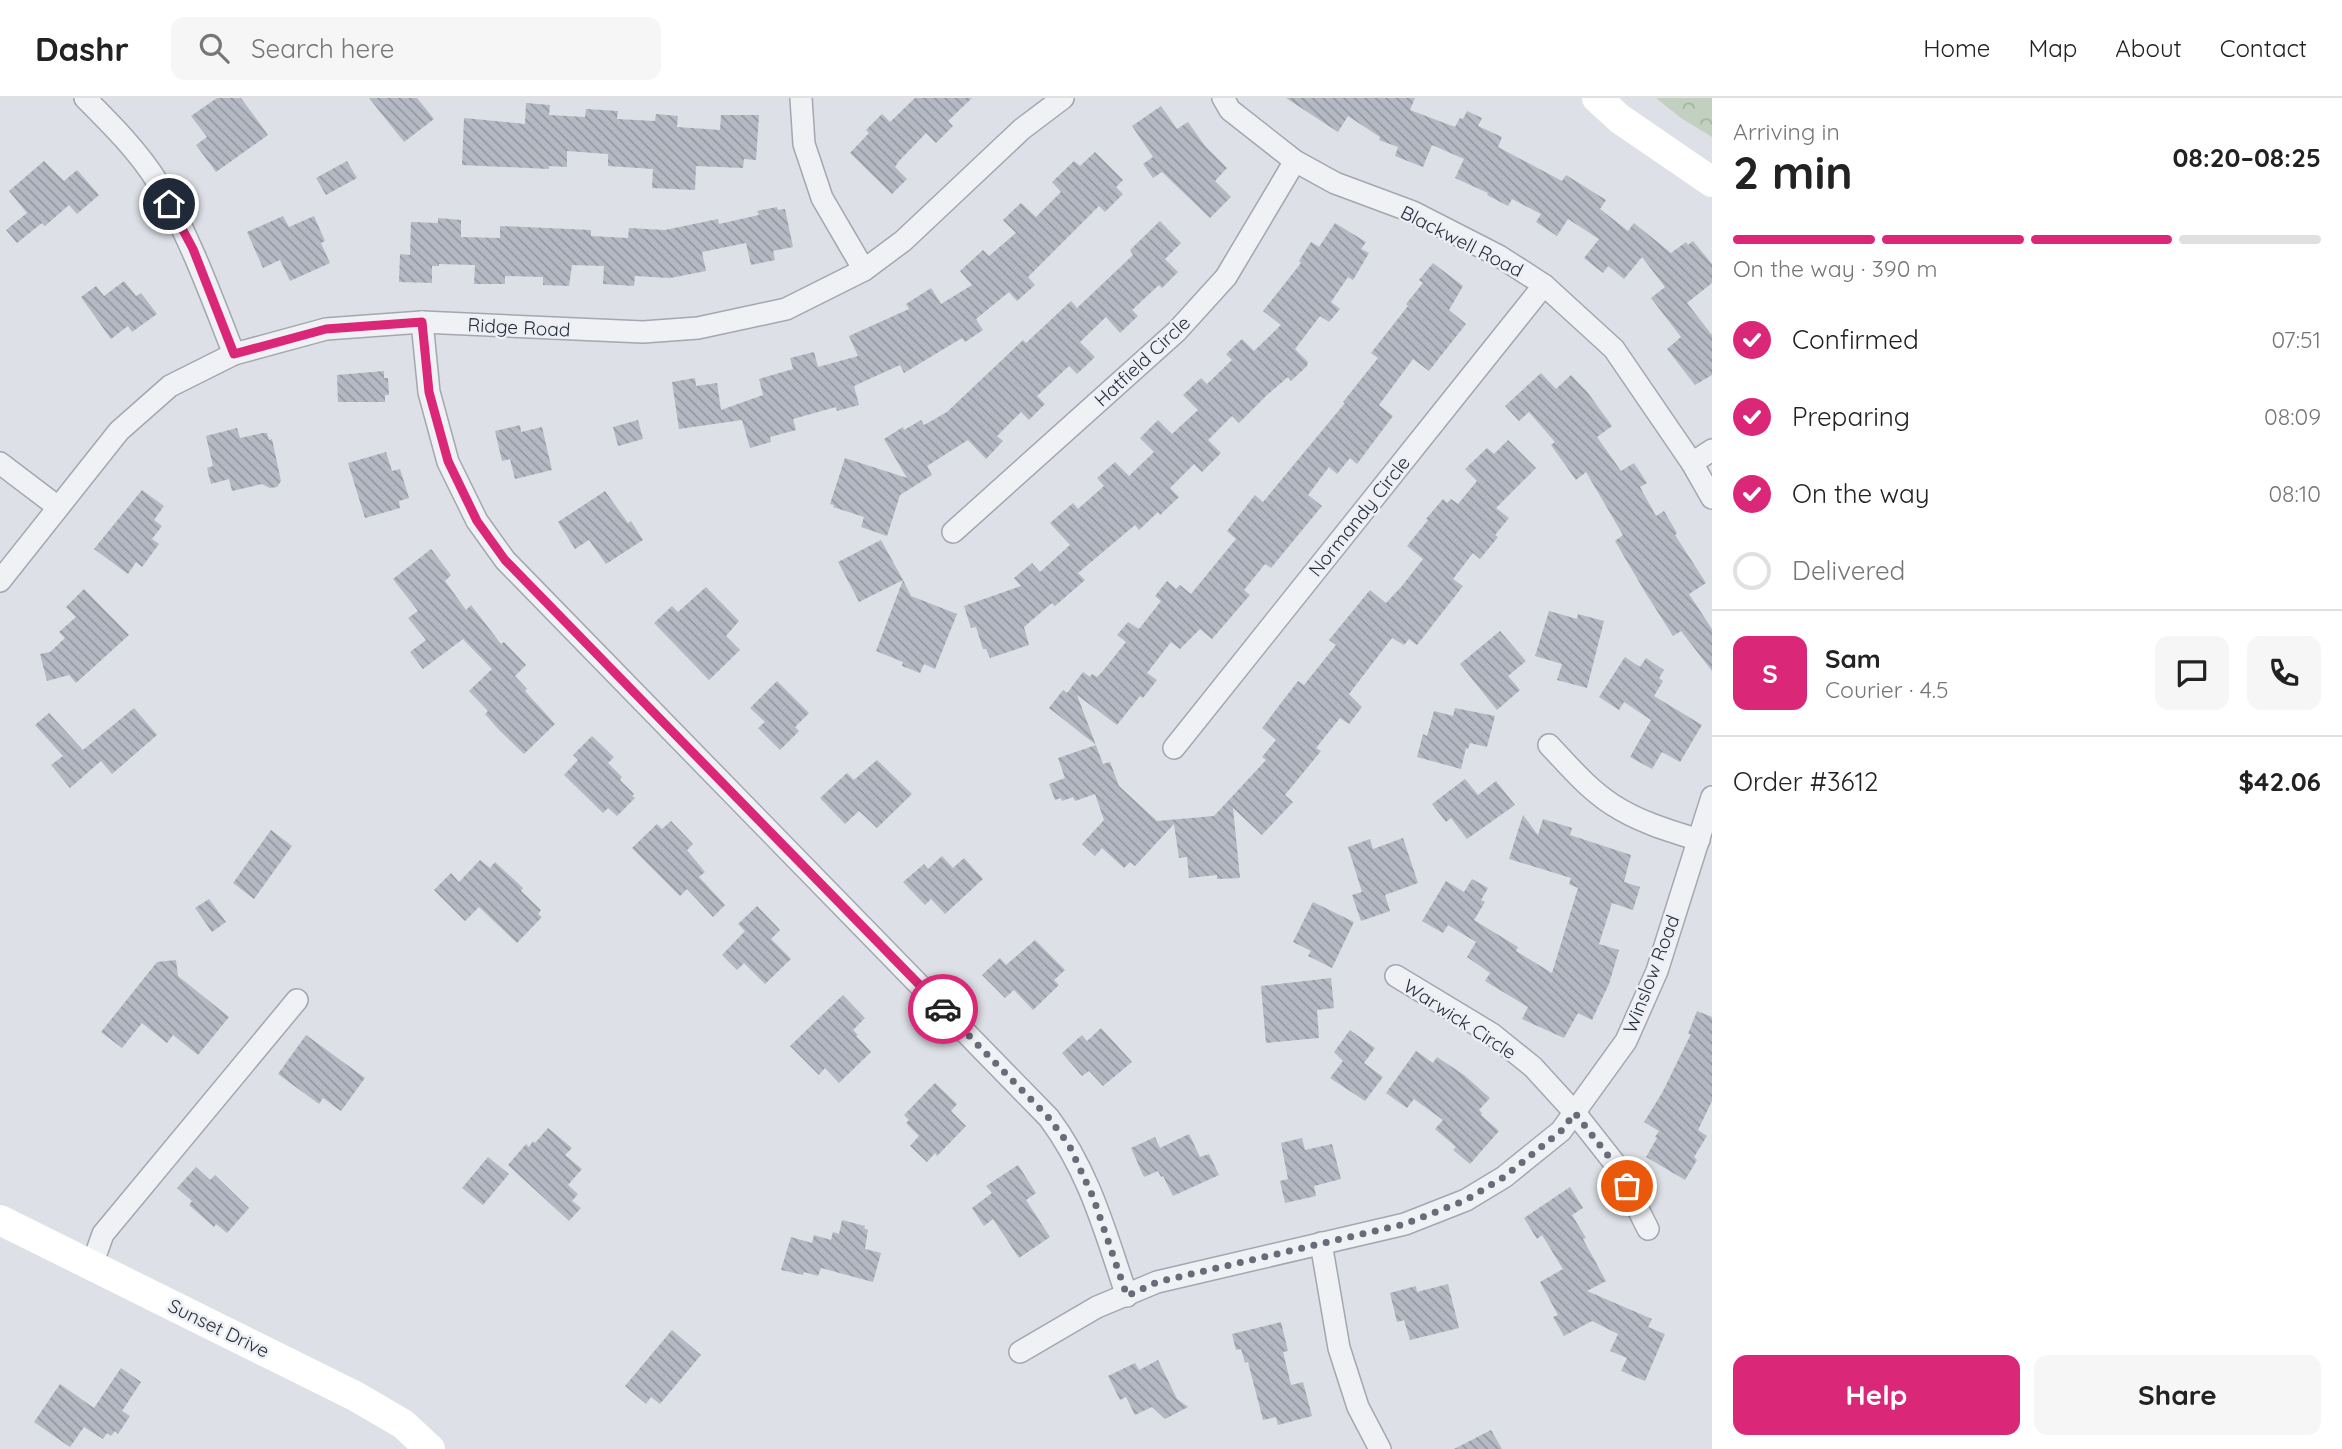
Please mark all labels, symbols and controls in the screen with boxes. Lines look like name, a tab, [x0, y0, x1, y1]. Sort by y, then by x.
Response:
search box	[171, 17, 661, 80]
text: Dashr	[35, 28, 129, 69]
icon: search	[195, 29, 233, 67]
text: Search here	[251, 32, 394, 65]
text: Home	[1923, 33, 1990, 63]
text: Map	[2028, 33, 2077, 63]
text: About	[2115, 33, 2182, 63]
text: Contact	[2220, 33, 2307, 63]
text: Arriving in	[1733, 117, 1840, 146]
text: 08:20–08:25	[2172, 141, 2321, 174]
text: 2 min	[1733, 143, 1853, 201]
pin	[139, 174, 199, 234]
icon: home	[150, 185, 188, 223]
street label: Blackwell Road	[1397, 200, 1527, 282]
text: On the way · 390 m	[1733, 254, 1938, 283]
street label: Hatfield Circle	[1089, 311, 1195, 411]
street label: Ridge Road	[467, 312, 571, 342]
icon: check	[1733, 321, 1771, 359]
text: Confirmed	[1792, 323, 1919, 356]
text: 07:51	[2271, 325, 2321, 354]
icon: check	[1733, 398, 1771, 436]
text: Preparing	[1792, 400, 1910, 433]
text: 08:09	[2264, 402, 2321, 431]
street label: Normandy Circle	[1303, 451, 1415, 581]
icon: check	[1733, 475, 1771, 513]
text: On the way	[1792, 477, 1930, 510]
text: 08:10	[2268, 479, 2321, 508]
text: Delivered	[1792, 554, 1905, 587]
button: chat	[2155, 636, 2229, 710]
button: phone	[2247, 636, 2321, 710]
text: Sam	[1825, 642, 1881, 675]
text: S	[1762, 657, 1778, 690]
text: Courier · 4.5	[1825, 675, 1949, 704]
text: Order #3612	[1733, 765, 1878, 798]
text: $42.06	[2239, 765, 2321, 798]
street label: Winslow Road	[1617, 912, 1685, 1036]
courier	[908, 974, 978, 1044]
street label: Warwick Circle	[1399, 974, 1521, 1064]
icon: car	[924, 990, 962, 1028]
pin	[1597, 1156, 1657, 1216]
icon: bag	[1608, 1167, 1646, 1205]
street label: Sunset Drive	[165, 1293, 273, 1363]
button: Help	[1733, 1355, 2020, 1435]
button: Share	[2034, 1355, 2321, 1435]

